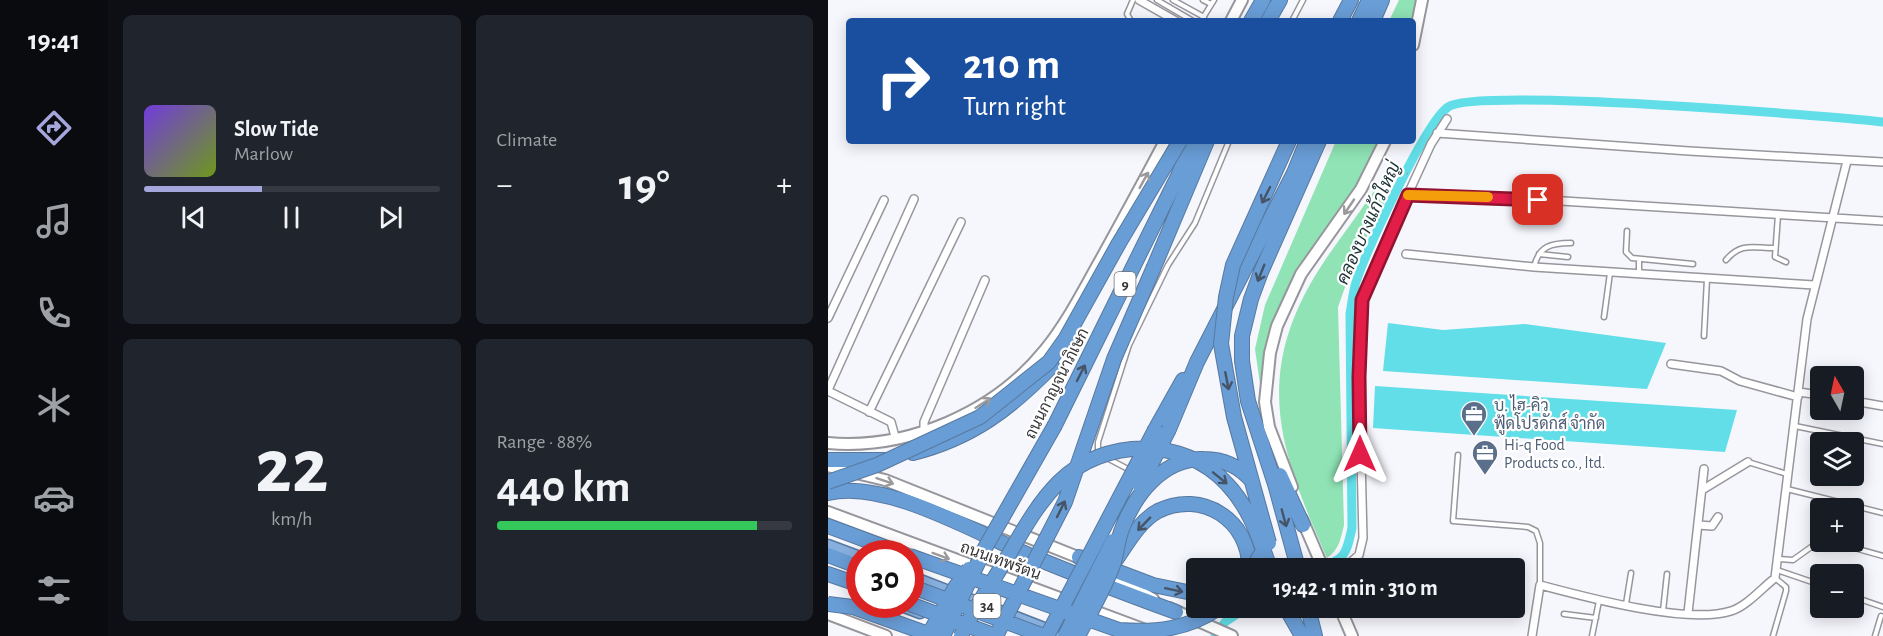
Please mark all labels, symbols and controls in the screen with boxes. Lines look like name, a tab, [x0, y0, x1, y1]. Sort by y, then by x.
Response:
text: 19:41	[28, 27, 80, 54]
icon: right	[864, 42, 942, 120]
text: 210 m	[963, 44, 1060, 86]
text: Turn right	[963, 93, 1066, 120]
icon: directions	[33, 107, 75, 149]
text: Slow Tide	[234, 118, 319, 140]
text: Climate	[497, 130, 557, 150]
text: Marlow	[234, 144, 293, 164]
water label: คลองบางแก้วใหญ่	[1329, 157, 1405, 288]
text: 19°	[619, 163, 670, 208]
text: −	[497, 169, 512, 202]
text: +	[776, 169, 792, 202]
one-way arrow	[1139, 171, 1150, 189]
pin	[1512, 174, 1563, 225]
icon: arrive	[1521, 183, 1554, 216]
one-way arrow	[1260, 185, 1271, 203]
one-way arrow	[1343, 198, 1355, 215]
icon: music	[33, 200, 75, 242]
icon: previous	[177, 201, 210, 234]
icon: pause	[275, 201, 308, 234]
icon: next	[374, 201, 407, 234]
one-way arrow	[1255, 264, 1266, 282]
road number: 9	[1114, 272, 1136, 296]
icon: phone	[33, 292, 75, 334]
street label: ถนนกาญจนาภิเษก	[1020, 325, 1093, 442]
one-way arrow	[1076, 364, 1087, 382]
north arrow	[1810, 366, 1864, 420]
map controls	[1810, 366, 1864, 618]
one-way arrow	[1222, 371, 1233, 390]
icon: climate	[33, 384, 75, 426]
place label: บ. ไฮ-คิว ฟู้ดโปรดักส์ จำกัด	[1494, 394, 1605, 435]
one-way arrow	[974, 396, 991, 408]
office icon: บ. ไฮ-คิว ฟู้ดโปรดักส์ จำกัด	[1459, 399, 1489, 437]
position arrow	[1328, 422, 1392, 486]
text: 22	[255, 429, 328, 507]
text: Range · 88%	[497, 432, 592, 452]
button: layers	[1810, 432, 1864, 486]
place label: Hi-q Food Products co., ltd.	[1504, 437, 1605, 471]
office icon: Hi-q Food Products co., ltd.	[1470, 438, 1500, 476]
text: 440 km	[497, 465, 631, 510]
one-way arrow	[1211, 471, 1227, 484]
one-way arrow	[875, 476, 894, 487]
icon: car	[33, 477, 75, 519]
button: +	[1810, 498, 1864, 552]
one-way arrow	[1056, 501, 1068, 519]
one-way arrow	[1279, 508, 1290, 527]
text: km/h	[271, 509, 312, 529]
one-way arrow	[1136, 516, 1151, 531]
street label: ถนนเทพรัตน	[958, 536, 1044, 583]
speed limit sign: 30	[846, 540, 924, 618]
one-way arrow	[932, 551, 950, 562]
button: −	[1810, 564, 1864, 618]
icon: filters	[33, 569, 75, 611]
text: 19:42 · 1 min · 310 m	[1273, 577, 1438, 599]
one-way arrow	[1164, 585, 1183, 597]
road number: 34	[974, 594, 1000, 618]

